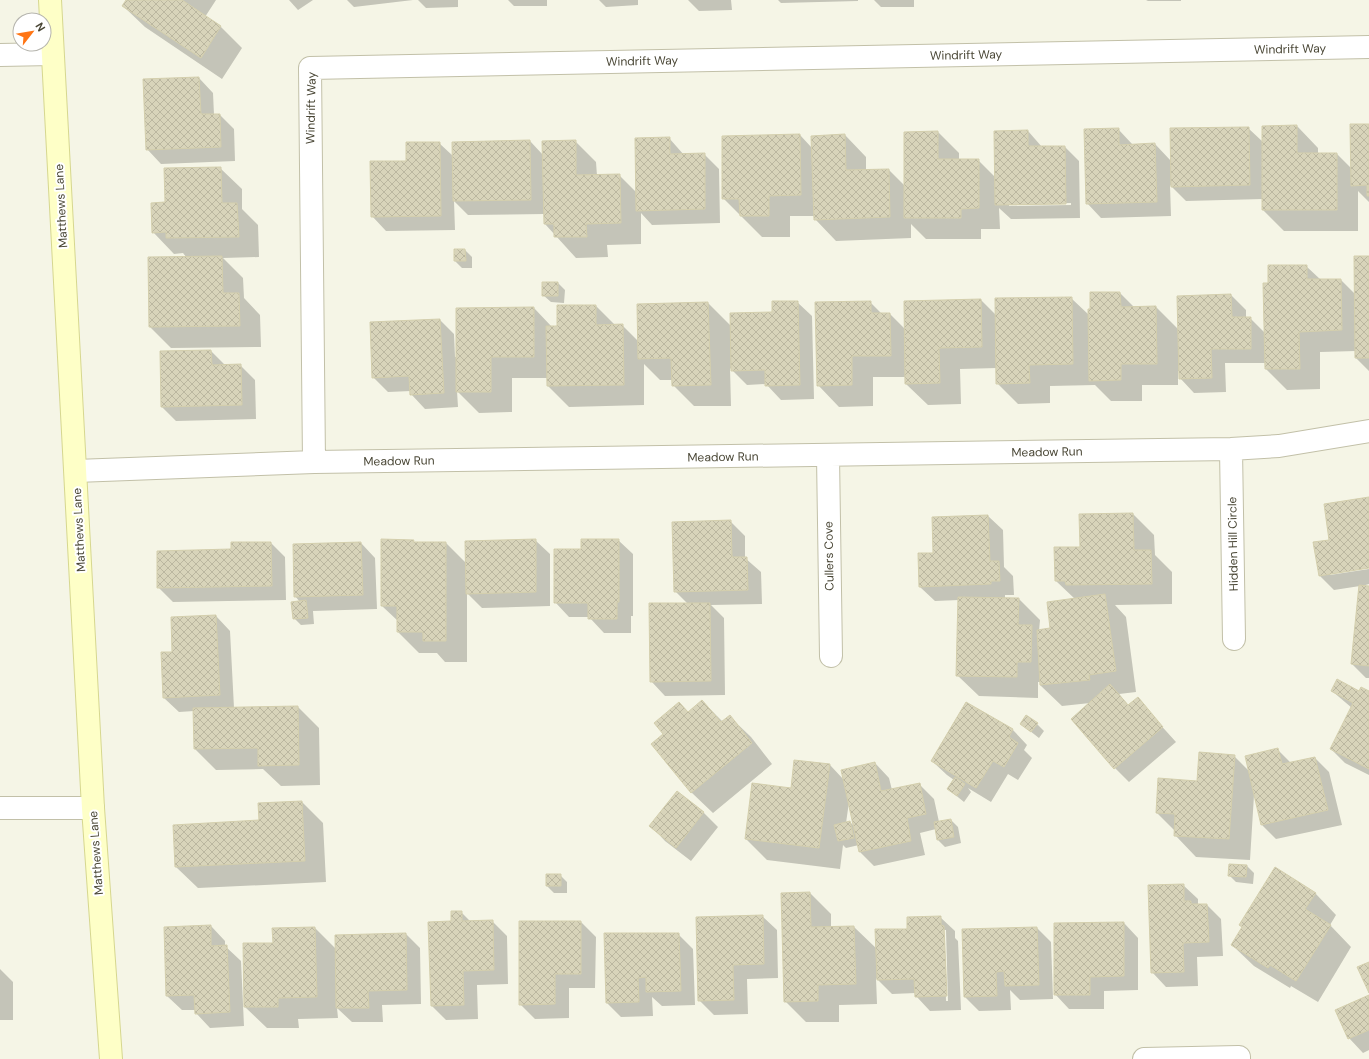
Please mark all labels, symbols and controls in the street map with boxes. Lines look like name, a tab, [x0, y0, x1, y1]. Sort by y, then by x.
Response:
north arrow	[12, 12, 52, 52]
text: N	[33, 20, 49, 34]
street label: Windrift Way	[1254, 40, 1327, 58]
street label: Windrift Way	[930, 46, 1003, 64]
street label: Windrift Way	[606, 52, 679, 70]
street label: Windrift Way	[302, 71, 320, 144]
street label: Matthews Lane	[51, 163, 71, 248]
street label: Meadow Run	[1011, 443, 1083, 461]
street label: Meadow Run	[687, 448, 759, 466]
street label: Meadow Run	[363, 452, 435, 470]
street label: Matthews Lane	[69, 487, 89, 572]
street label: Hidden Hill Circle	[1224, 496, 1242, 591]
street label: Cullers Cove	[820, 521, 838, 591]
street label: Matthews Lane	[85, 810, 107, 896]

